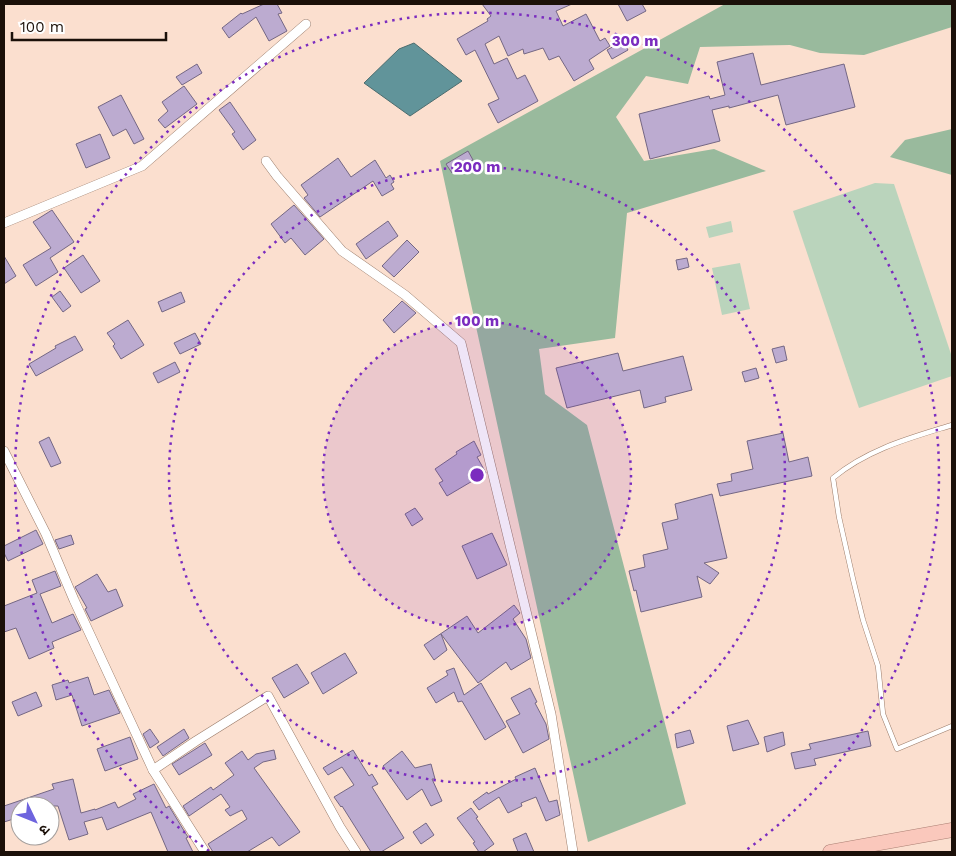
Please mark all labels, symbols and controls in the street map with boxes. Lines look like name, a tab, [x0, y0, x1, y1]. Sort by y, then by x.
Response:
scale bar	[12, 10, 166, 42]
text: 100 m	[20, 18, 64, 36]
text: 300 m	[612, 32, 658, 50]
text: 200 m	[454, 158, 500, 176]
text: 100 m	[455, 312, 499, 330]
centre of rings	[468, 466, 486, 484]
north arrow	[10, 796, 60, 846]
text: उ	[35, 821, 53, 839]

